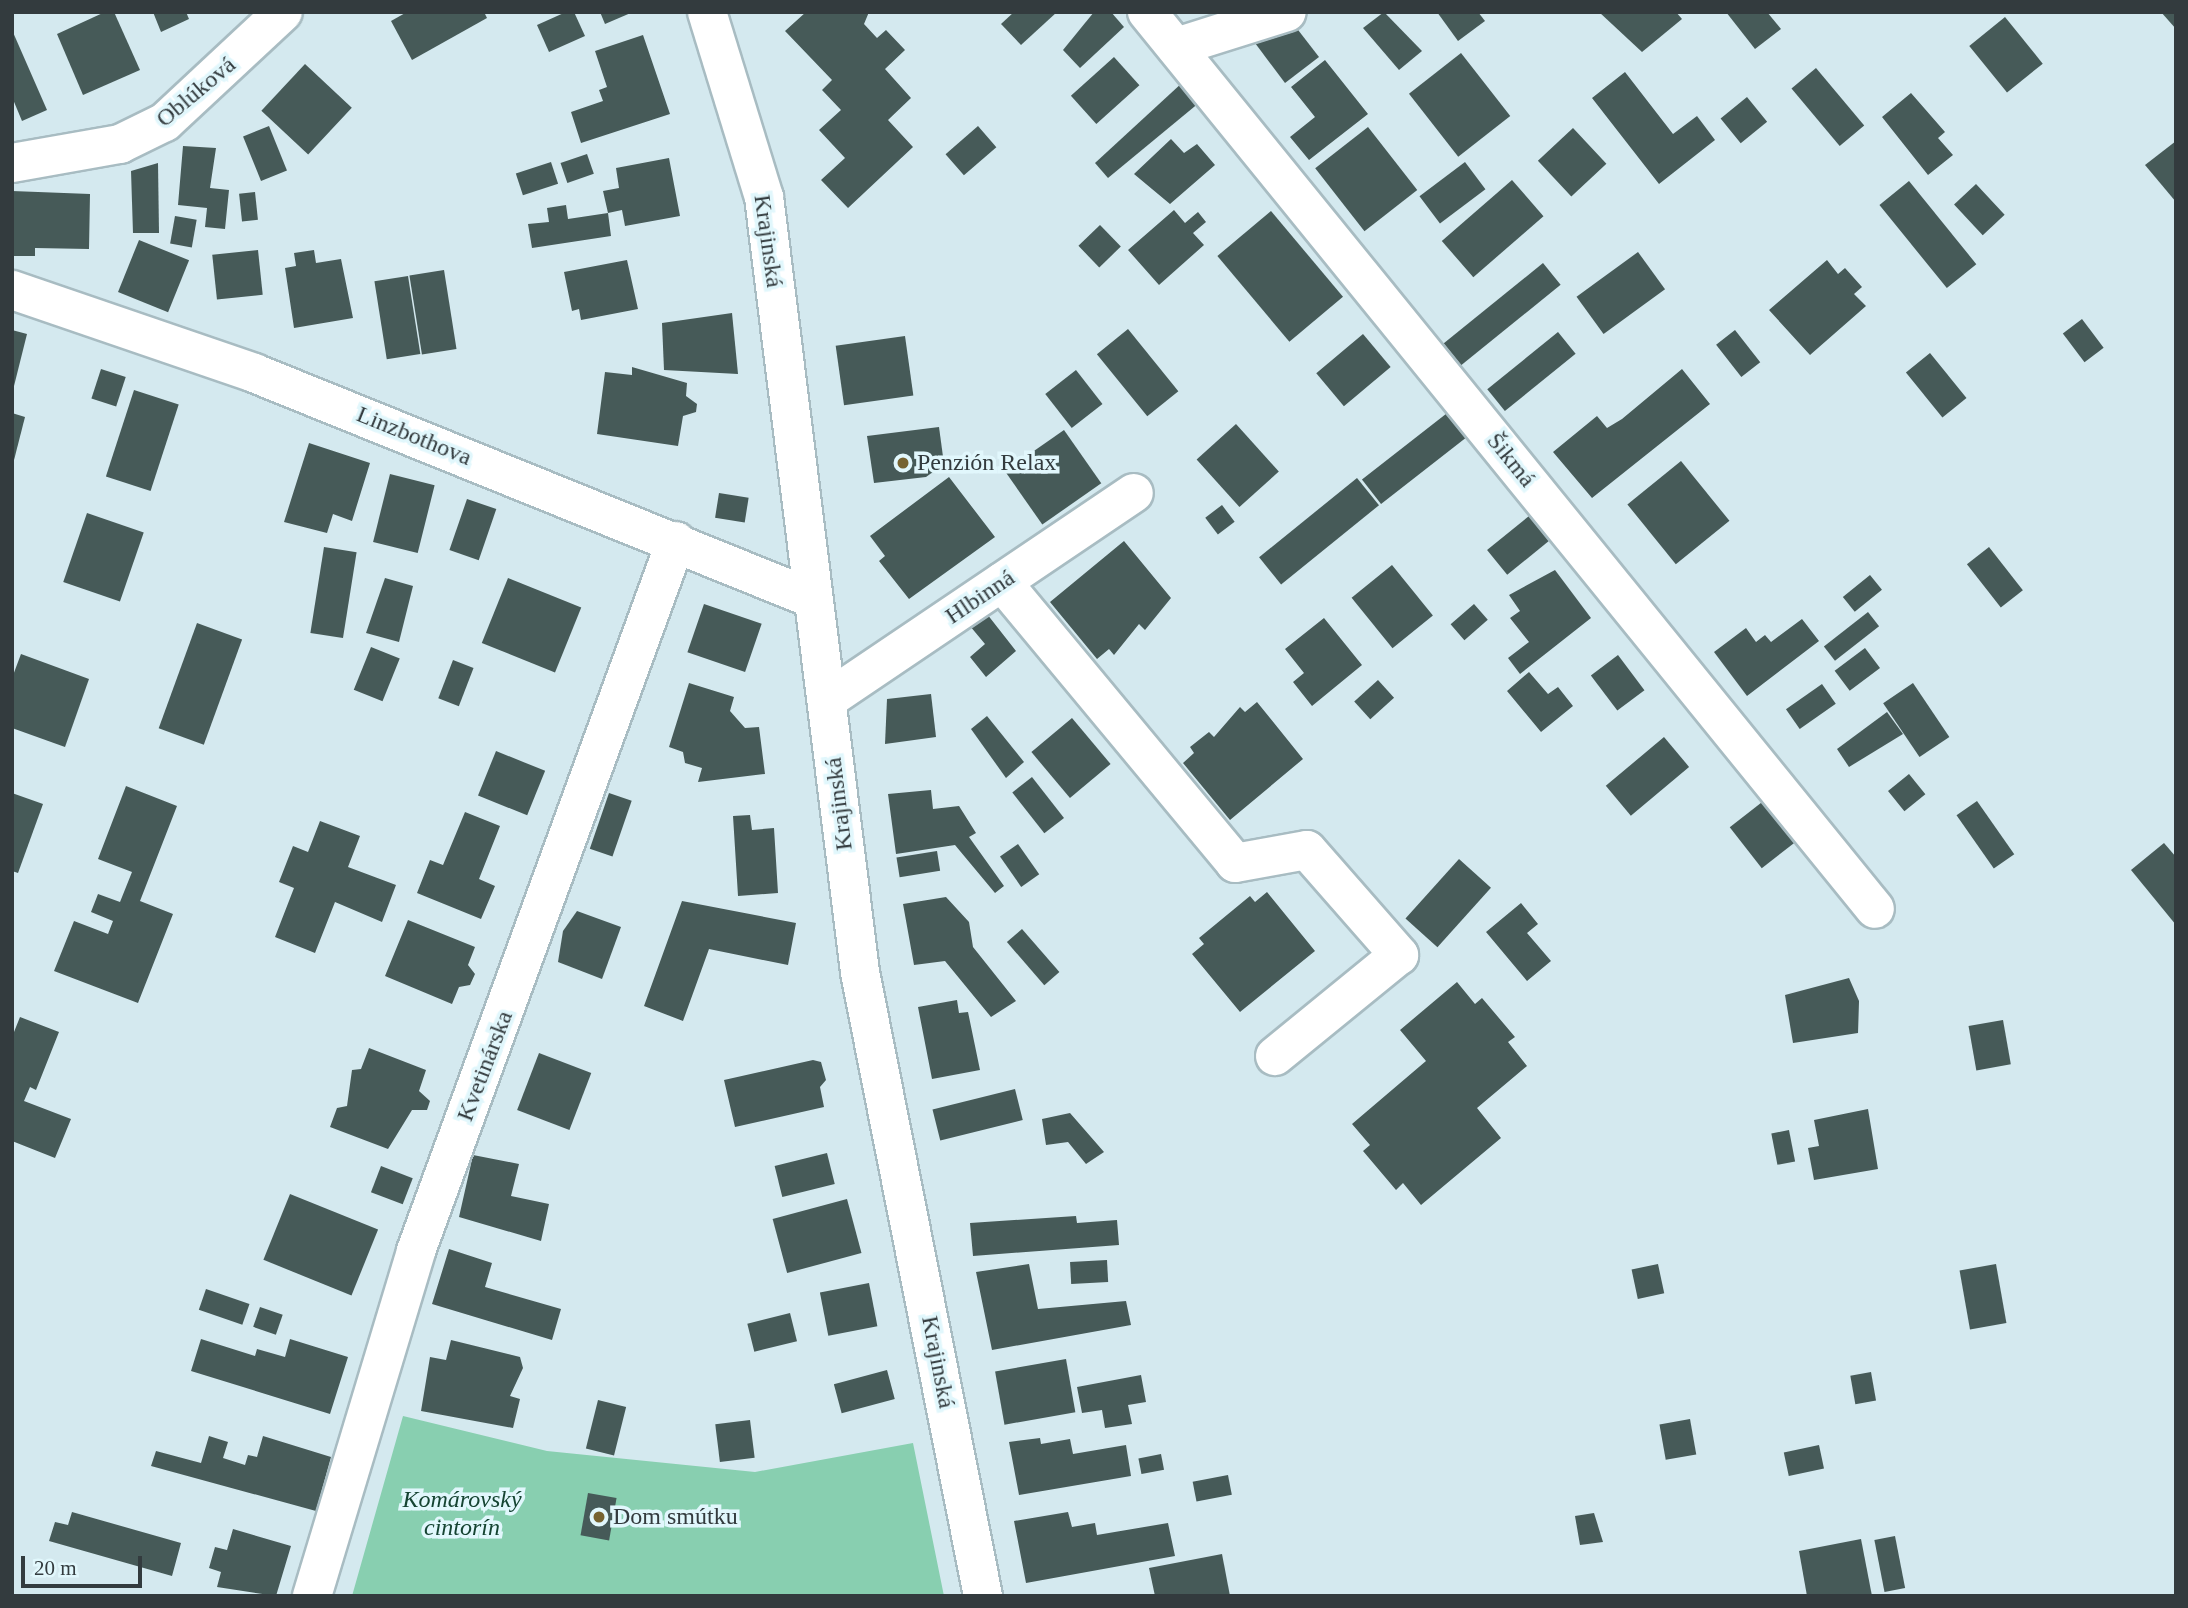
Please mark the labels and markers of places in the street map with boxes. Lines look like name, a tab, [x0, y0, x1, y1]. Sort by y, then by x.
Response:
place label: Penzión Relax	[917, 449, 1056, 477]
marker: Penzión Relax	[895, 455, 911, 471]
place label: Dom smútku	[613, 1503, 738, 1531]
marker: Dom smútku	[591, 1509, 607, 1525]

